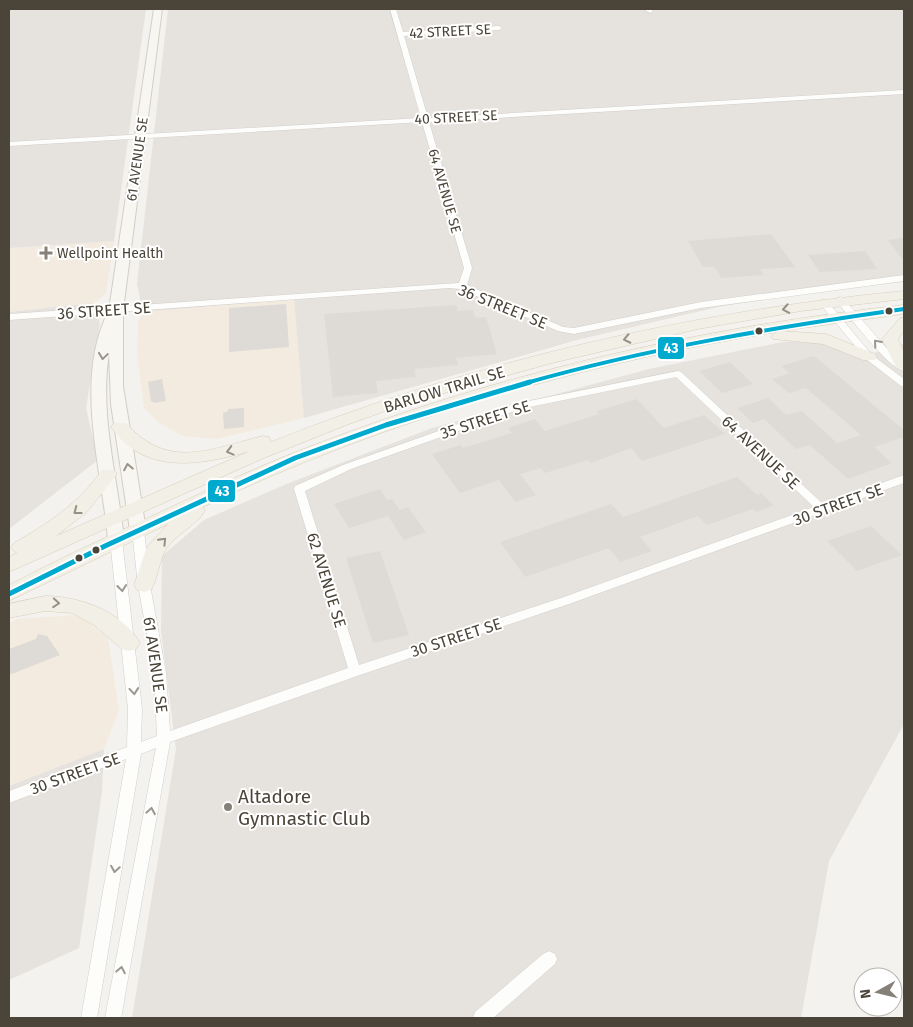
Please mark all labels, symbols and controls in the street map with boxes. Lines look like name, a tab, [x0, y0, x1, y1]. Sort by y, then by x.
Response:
street label: 42 STREET SE	[409, 21, 491, 42]
street label: 40 STREET SE	[414, 107, 498, 128]
street label: 61 AVENUE SE	[123, 116, 152, 202]
street label: 64 AVENUE SE	[424, 147, 465, 235]
place label: Wellpoint Health	[57, 245, 164, 262]
marker: Wellpoint Health	[39, 246, 53, 260]
street label: 36 STREET SE	[456, 280, 550, 333]
street label: 36 STREET SE	[56, 298, 152, 323]
one-way arrow	[782, 303, 791, 313]
unlabelled marker	[884, 306, 894, 316]
unlabelled marker	[754, 326, 764, 336]
one-way arrow	[622, 333, 631, 344]
line badge: 43	[657, 336, 685, 360]
one-way arrow	[874, 339, 883, 348]
text: 43	[664, 340, 678, 357]
one-way arrow	[98, 353, 109, 361]
street label: BARLOW TRAIL SE	[381, 362, 507, 417]
street label: 35 STREET SE	[438, 396, 533, 443]
street label: 64 AVENUE SE	[718, 412, 803, 493]
one-way arrow	[225, 445, 234, 456]
one-way arrow	[123, 462, 133, 471]
line badge: 43	[207, 479, 236, 503]
street label: 30 STREET SE	[791, 479, 886, 530]
text: 43	[215, 483, 229, 500]
one-way arrow	[74, 505, 83, 514]
street label: 62 AVENUE SE	[303, 530, 350, 630]
one-way arrow	[157, 537, 166, 546]
unlabelled marker	[91, 545, 101, 555]
unlabelled marker	[74, 553, 84, 563]
one-way arrow	[116, 584, 127, 592]
one-way arrow	[53, 598, 61, 609]
street label: 30 STREET SE	[408, 614, 504, 661]
street label: 61 AVENUE SE	[139, 616, 172, 714]
one-way arrow	[128, 688, 139, 696]
street label: 30 STREET SE	[28, 748, 123, 799]
place label: Altadore Gymnastic Club	[238, 785, 370, 830]
marker: Altadore Gymnastic Club	[222, 801, 234, 813]
one-way arrow	[145, 806, 155, 815]
one-way arrow	[110, 864, 120, 873]
one-way arrow	[116, 966, 126, 975]
north arrow	[853, 967, 903, 1017]
text: N	[857, 988, 875, 1000]

